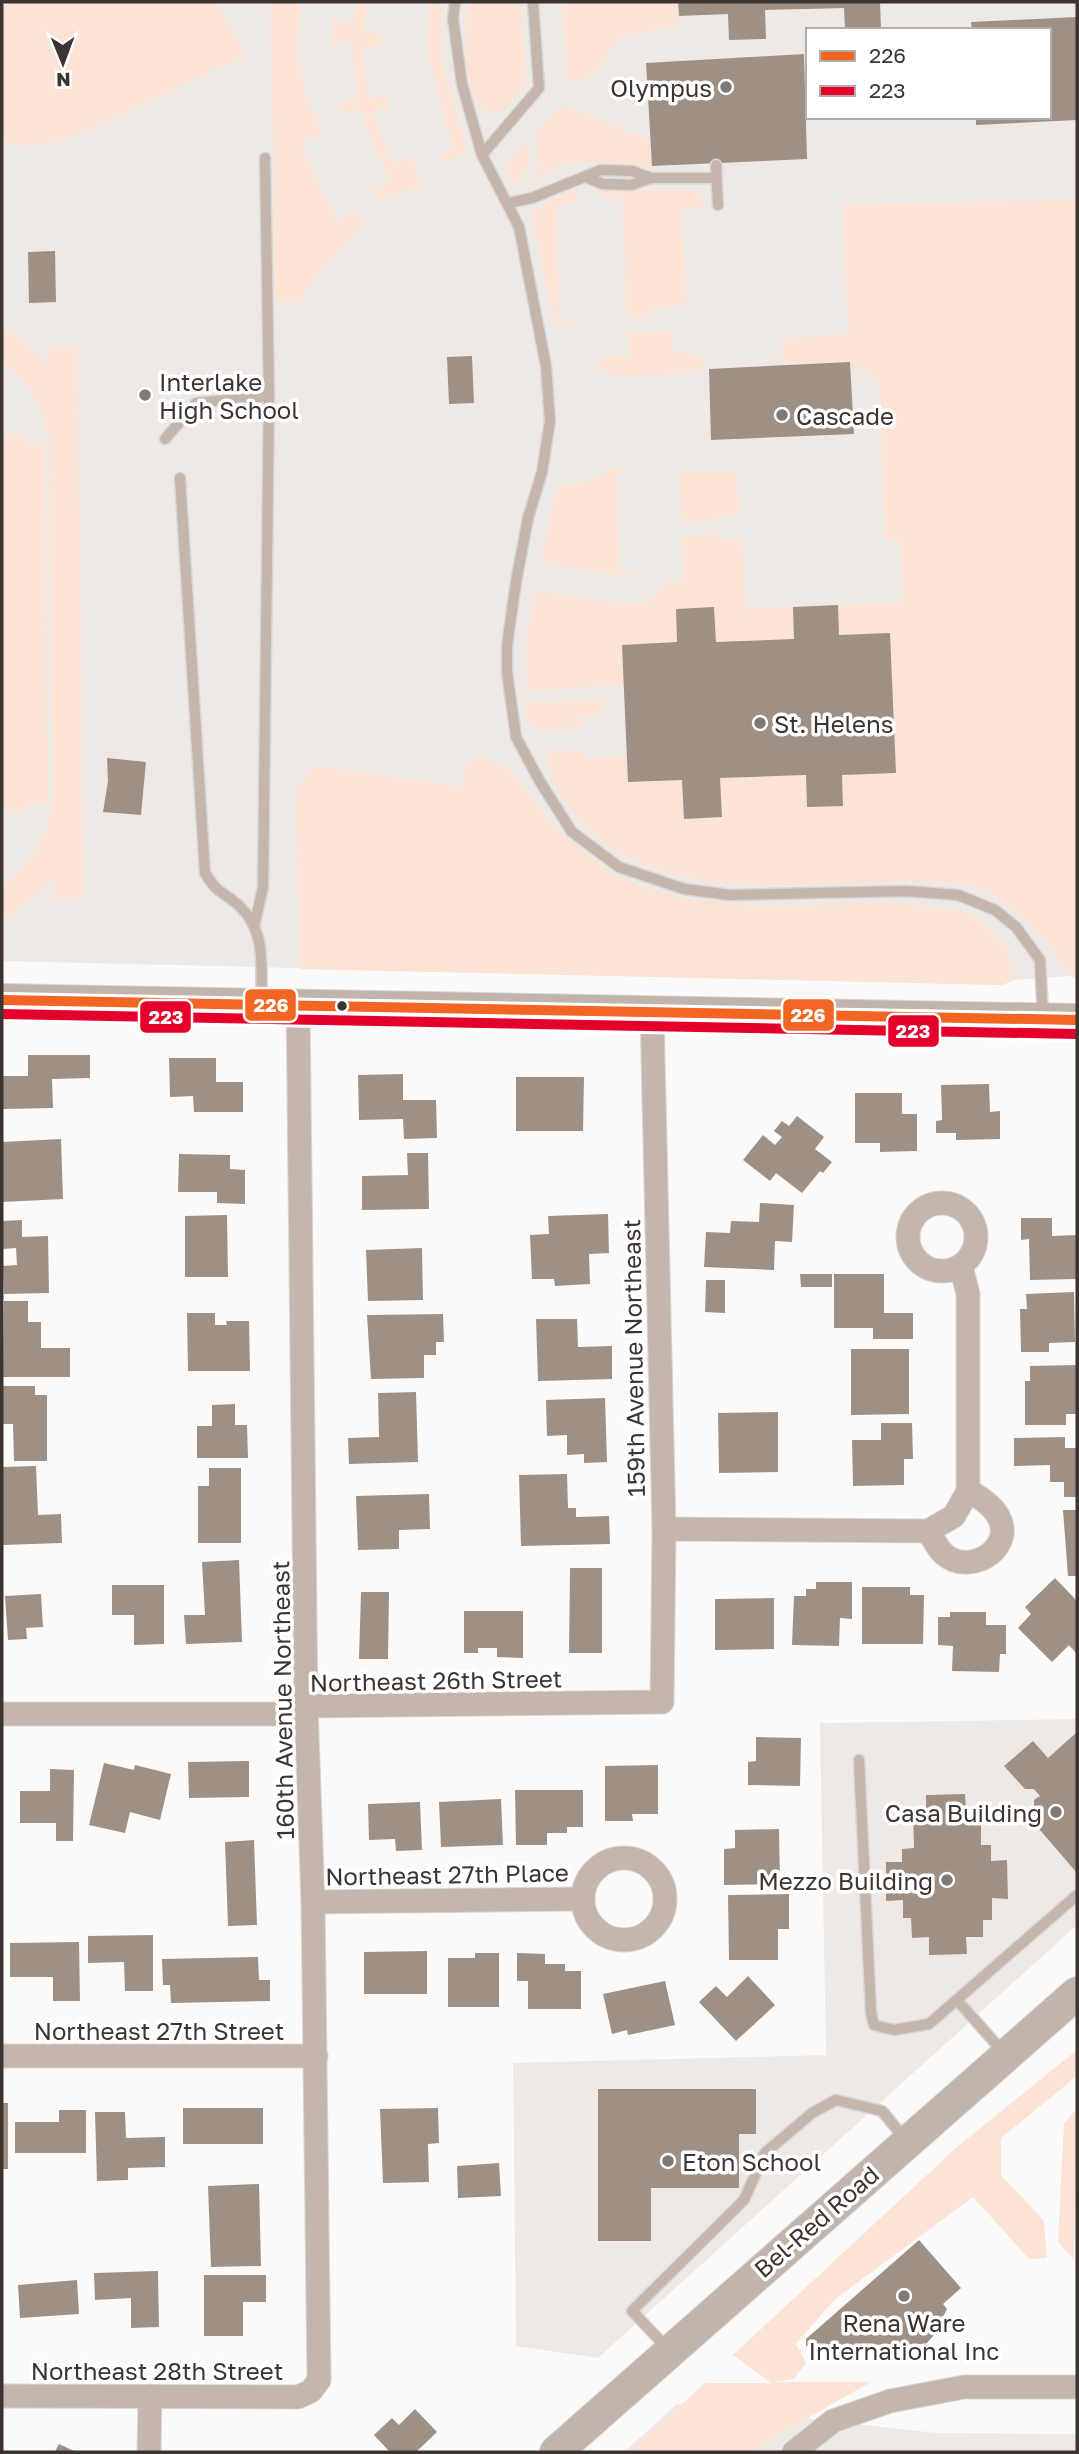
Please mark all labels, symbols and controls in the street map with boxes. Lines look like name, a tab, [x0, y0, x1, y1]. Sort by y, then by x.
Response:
north arrow	[28, 28, 98, 98]
legend	[806, 28, 1051, 119]
text: 226	[869, 42, 906, 68]
text: N	[56, 69, 71, 92]
place label: Olympus	[610, 73, 712, 102]
text: 223	[869, 77, 906, 103]
marker: Olympus	[718, 79, 734, 95]
place label: Interlake High School	[159, 367, 299, 424]
marker: Interlake High School	[137, 387, 153, 403]
place label: Cascade	[796, 401, 894, 430]
marker: Cascade	[774, 407, 790, 423]
place label: St. Helens	[774, 709, 893, 738]
marker: St. Helens	[752, 715, 768, 731]
line badge: 226	[244, 988, 297, 1022]
text: 226	[253, 993, 289, 1016]
line badge: 226	[782, 998, 835, 1032]
unlabelled marker	[335, 999, 349, 1013]
line badge: 223	[139, 1000, 192, 1034]
text: 226	[790, 1003, 826, 1026]
text: 223	[149, 1005, 183, 1028]
line badge: 223	[887, 1014, 940, 1048]
text: 223	[896, 1019, 930, 1042]
street label: 159th Avenue Northeast	[616, 1219, 650, 1497]
street label: 160th Avenue Northeast	[265, 1560, 299, 1840]
street label: Northeast 26th Street	[310, 1663, 562, 1697]
place label: Casa Building	[885, 1798, 1042, 1827]
marker: Casa Building	[1048, 1804, 1064, 1820]
street label: Northeast 27th Place	[325, 1857, 569, 1891]
place label: Mezzo Building	[758, 1866, 933, 1895]
marker: Mezzo Building	[939, 1872, 955, 1888]
street label: Northeast 27th Street	[34, 2016, 284, 2045]
place label: Eton School	[682, 2147, 821, 2176]
marker: Eton School	[660, 2153, 676, 2169]
street label: Bel-Red Road	[748, 2159, 884, 2283]
marker: Rena Ware International Inc	[896, 2288, 912, 2304]
place label: Rena Ware International Inc	[809, 2308, 999, 2365]
street label: Northeast 28th Street	[31, 2356, 283, 2385]

